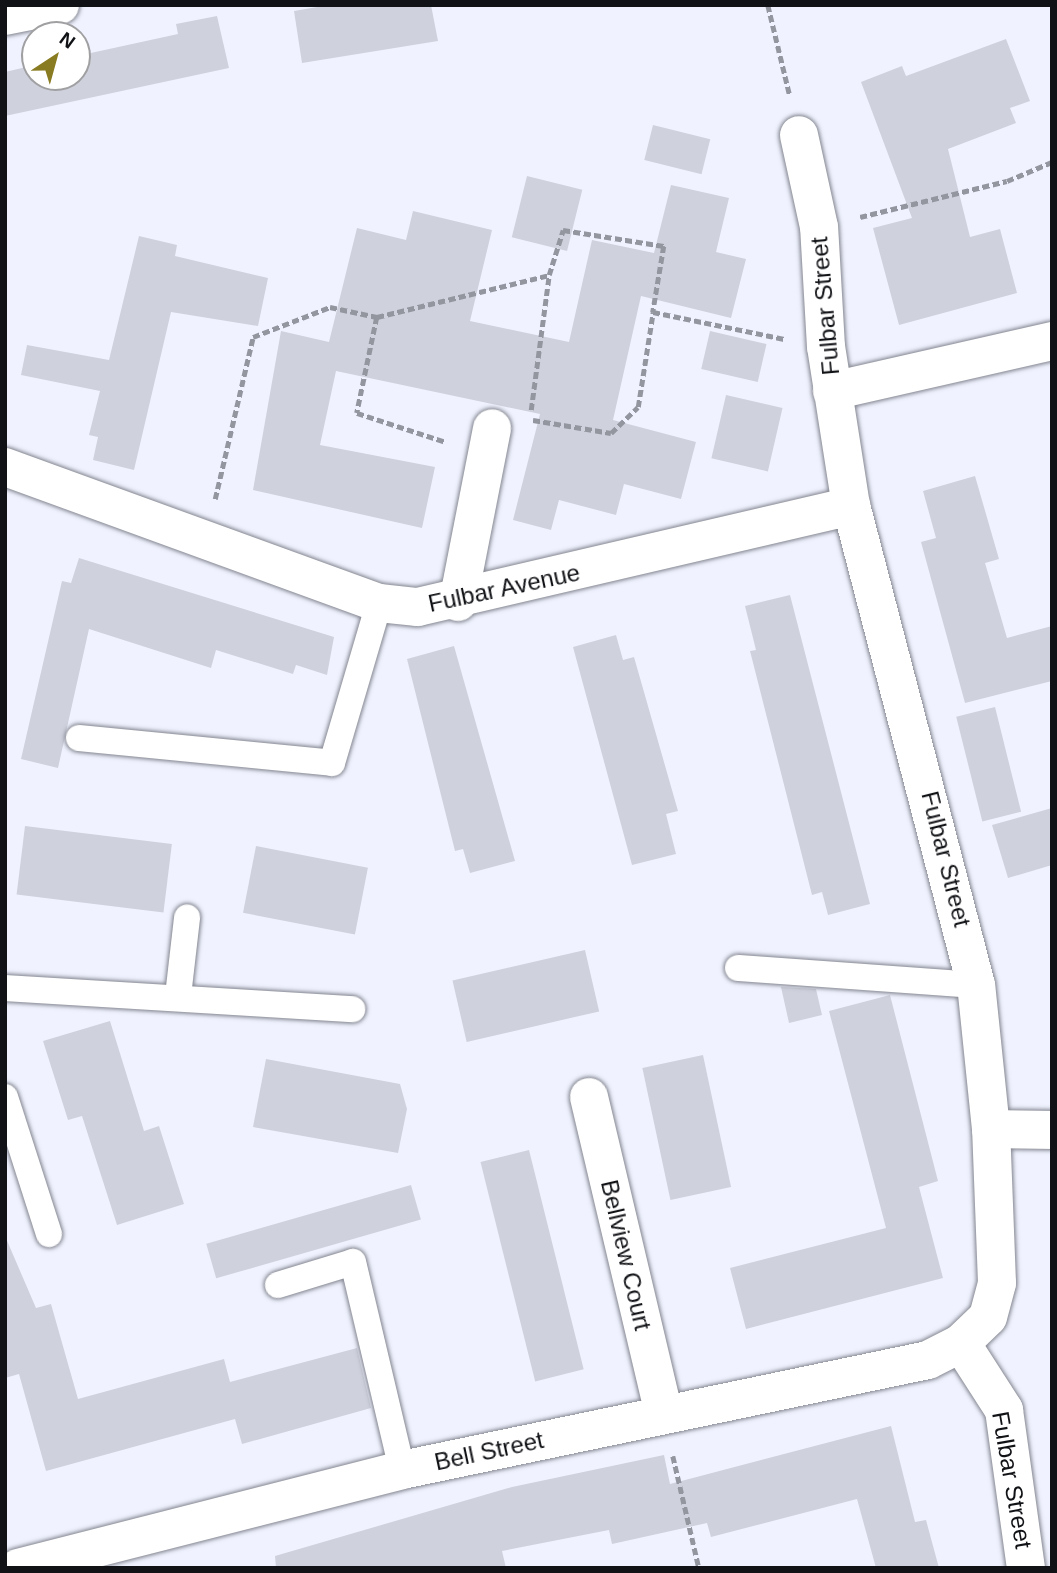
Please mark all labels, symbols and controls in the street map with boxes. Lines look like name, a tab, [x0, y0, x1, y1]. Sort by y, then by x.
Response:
north arrow	[21, 21, 91, 91]
text: N	[56, 28, 79, 53]
street label: Fulbar Street	[805, 236, 845, 376]
street label: Fulbar Avenue	[425, 558, 583, 618]
street label: Fulbar Street	[915, 788, 977, 930]
street label: Bellview Court	[595, 1177, 657, 1333]
street label: Fulbar Street	[986, 1409, 1038, 1551]
street label: Bell Street	[432, 1425, 546, 1477]

